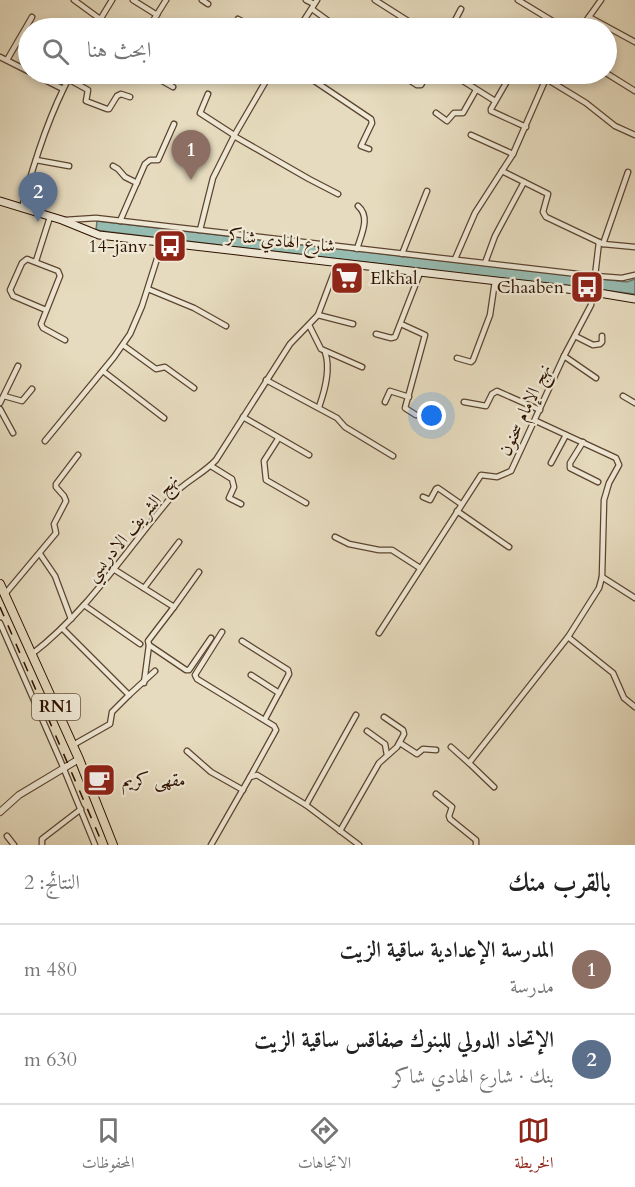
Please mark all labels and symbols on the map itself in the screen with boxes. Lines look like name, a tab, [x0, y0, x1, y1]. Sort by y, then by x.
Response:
pin: 1	[172, 130, 210, 180]
pin: 2	[18, 172, 57, 222]
street label: شارع الهادي شاكر	[223, 223, 336, 261]
bus stop icon: 14-janv	[152, 228, 188, 264]
place label: 14-janv	[88, 234, 148, 259]
supermarket icon: Elkhal	[329, 260, 365, 296]
place label: Elkhal	[370, 266, 418, 291]
bus stop icon: Chaaben	[569, 269, 605, 305]
place label: Chaaben	[497, 275, 565, 300]
street label: نهج الإمام سحنون	[493, 360, 560, 461]
your location	[417, 401, 446, 430]
street label: نهج الشريف الادريسي	[80, 469, 187, 589]
road number: RN1	[32, 694, 80, 720]
cafe icon: مقهى كريم	[81, 762, 117, 798]
place label: مقهى كريم	[122, 768, 186, 796]

